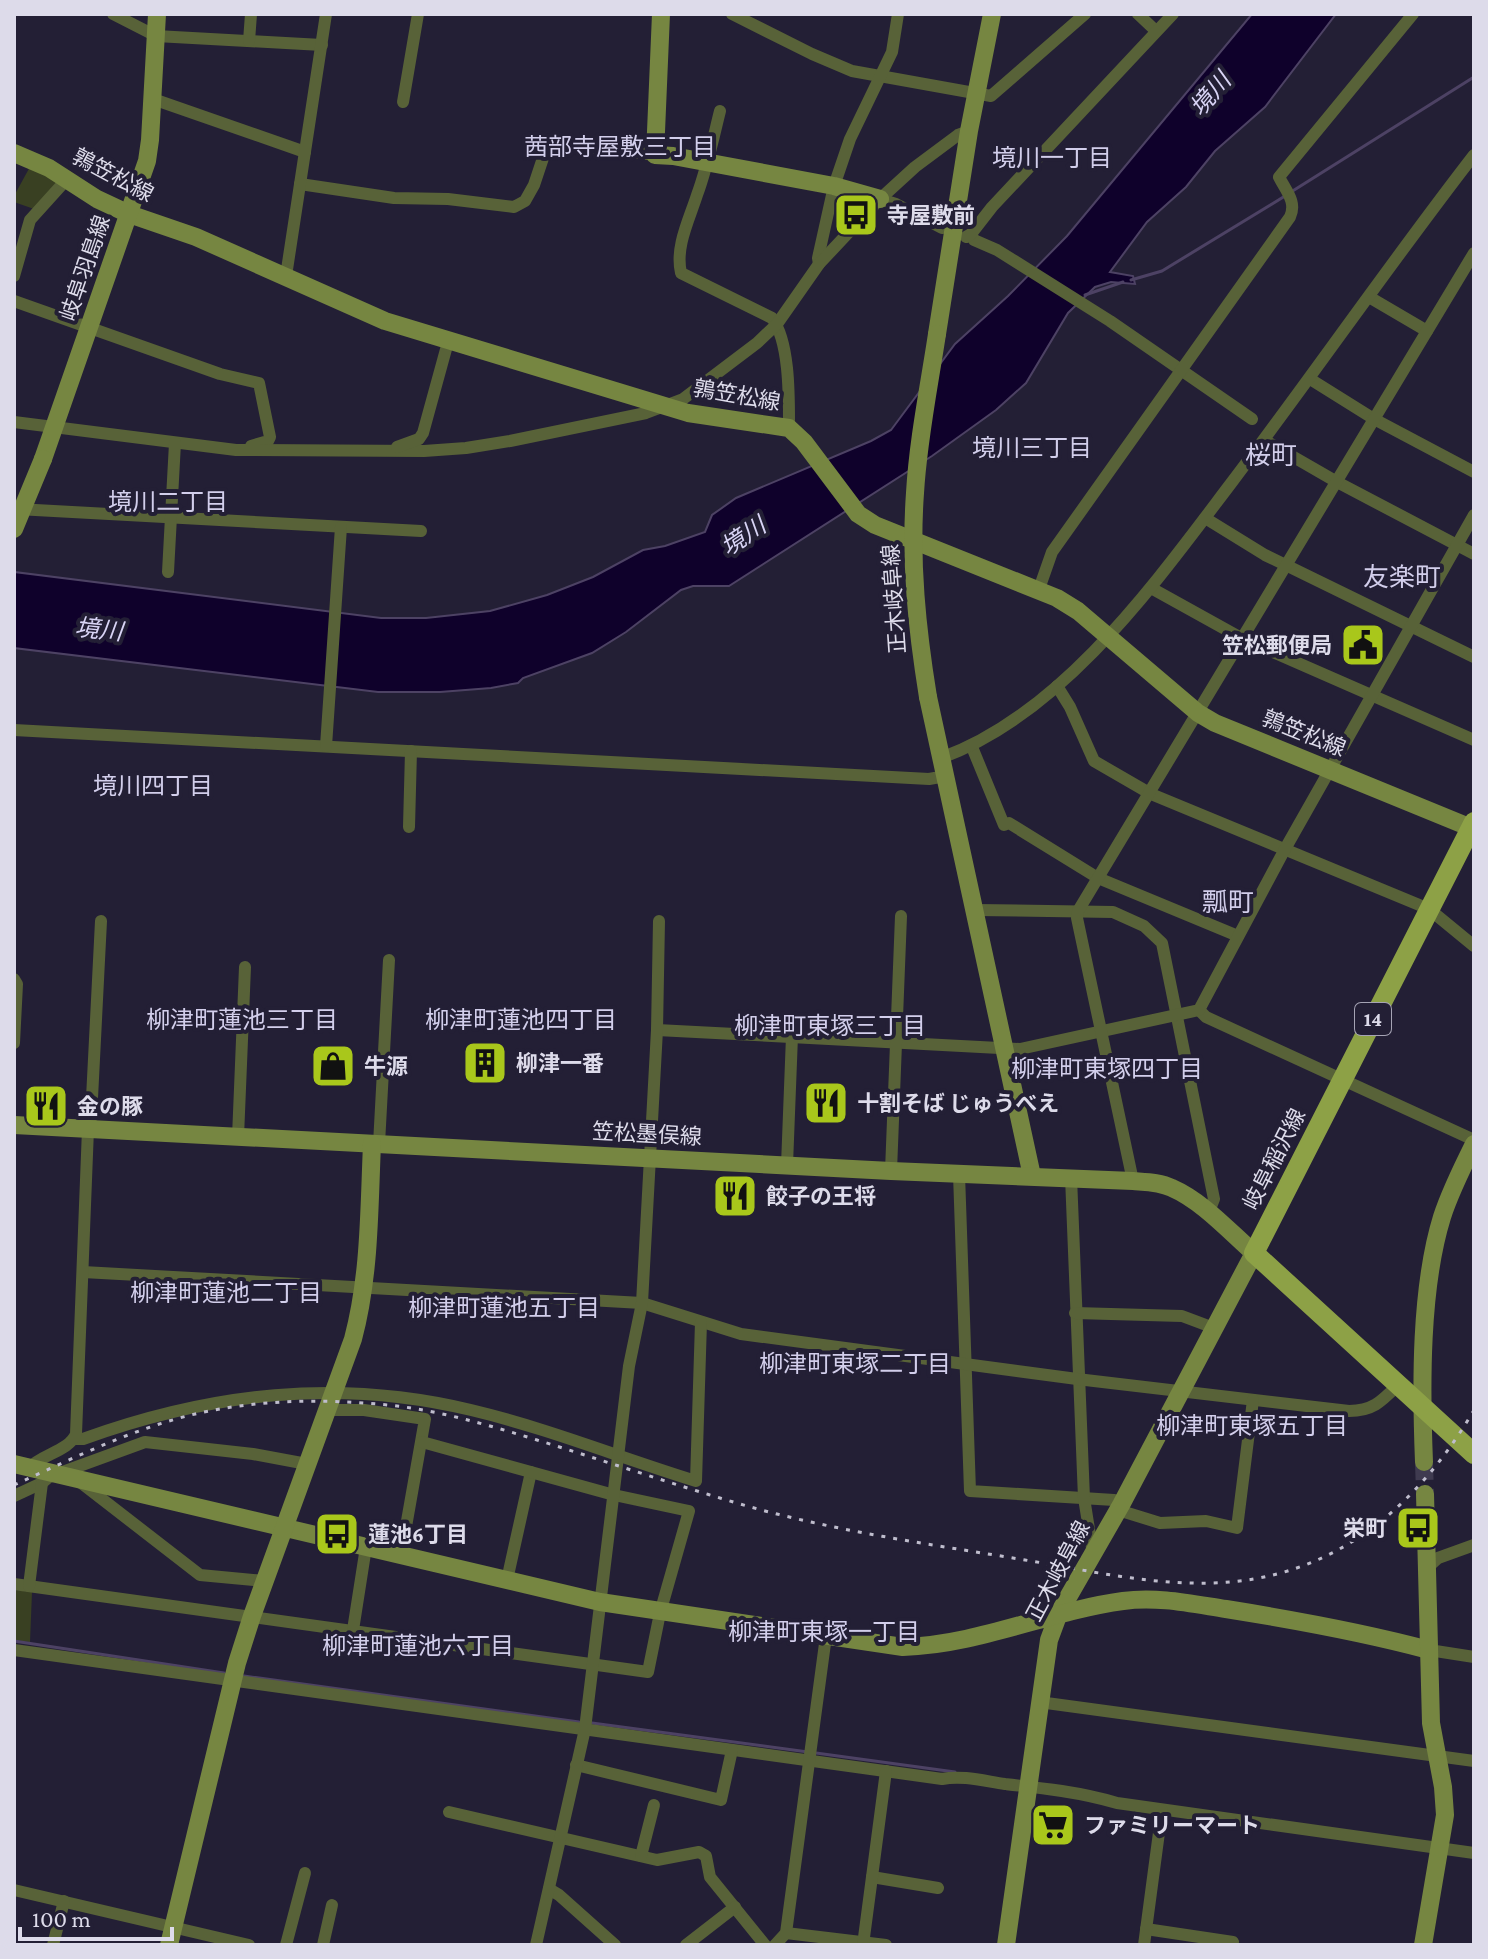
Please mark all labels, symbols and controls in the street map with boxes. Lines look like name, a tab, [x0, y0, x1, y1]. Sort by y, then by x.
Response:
water label: 境川	[1184, 65, 1238, 121]
district label: 茜部寺屋敷三丁目	[524, 133, 716, 160]
street label: 鶉笠松線	[68, 143, 158, 207]
district label: 境川一丁目	[992, 144, 1112, 171]
bus stop icon: 寺屋敷前	[832, 191, 880, 239]
place label: 寺屋敷前	[887, 203, 975, 228]
street label: 岐阜羽島線	[55, 212, 115, 324]
street label: 鶉笠松線	[691, 375, 783, 415]
district label: 境川三丁目	[972, 434, 1092, 461]
district label: 桜町	[1245, 441, 1297, 470]
district label: 境川二丁目	[108, 488, 228, 515]
water label: 境川	[716, 510, 773, 561]
street label: 正木岐阜線	[878, 543, 910, 655]
district label: 友楽町	[1363, 563, 1441, 592]
water label: 境川	[74, 613, 127, 645]
public building icon: 笠松郵便局	[1339, 621, 1387, 669]
place label: 笠松郵便局	[1222, 633, 1332, 658]
street label: 鶉笠松線	[1259, 705, 1349, 761]
district label: 境川四丁目	[93, 772, 213, 799]
district label: 瓢町	[1202, 888, 1254, 917]
road number: 14	[1355, 1003, 1391, 1035]
district label: 柳津町蓮池三丁目	[146, 1006, 338, 1033]
district label: 柳津町蓮池四丁目	[425, 1006, 617, 1033]
district label: 柳津町東塚三丁目	[734, 1012, 926, 1039]
building icon: 柳津一番	[461, 1039, 509, 1087]
shop icon: 牛源	[309, 1042, 357, 1090]
place label: 柳津一番	[516, 1051, 604, 1076]
place label: 牛源	[364, 1054, 408, 1079]
district label: 柳津町東塚四丁目	[1011, 1055, 1203, 1082]
restaurant icon: 十割そば じゅうべえ	[802, 1079, 850, 1127]
restaurant icon: 金の豚	[22, 1082, 70, 1130]
place label: 十割そば じゅうべえ	[857, 1091, 1059, 1116]
place label: 金の豚	[77, 1094, 143, 1119]
street label: 岐阜稲沢線	[1238, 1104, 1310, 1214]
street label: 笠松墨俣線	[591, 1119, 703, 1149]
restaurant icon: 餃子の王将	[711, 1172, 759, 1220]
place label: 餃子の王将	[766, 1184, 876, 1209]
district label: 柳津町蓮池二丁目	[130, 1279, 322, 1306]
district label: 柳津町蓮池五丁目	[408, 1294, 600, 1321]
district label: 柳津町東塚二丁目	[759, 1350, 951, 1377]
district label: 柳津町東塚五丁目	[1156, 1412, 1348, 1439]
bus stop icon: 栄町	[1394, 1504, 1442, 1552]
bus stop icon: 蓮池6丁目	[313, 1510, 361, 1558]
place label: 栄町	[1343, 1516, 1387, 1541]
street label: 正木岐阜線	[1021, 1517, 1095, 1625]
place label: 蓮池6丁目	[368, 1522, 468, 1547]
district label: 柳津町東塚一丁目	[728, 1618, 920, 1645]
district label: 柳津町蓮池六丁目	[322, 1632, 514, 1659]
supermarket icon: ファミリーマート	[1029, 1801, 1077, 1849]
place label: ファミリーマート	[1084, 1813, 1260, 1838]
scale bar	[20, 1891, 172, 1941]
text: 100 m	[32, 1905, 91, 1932]

